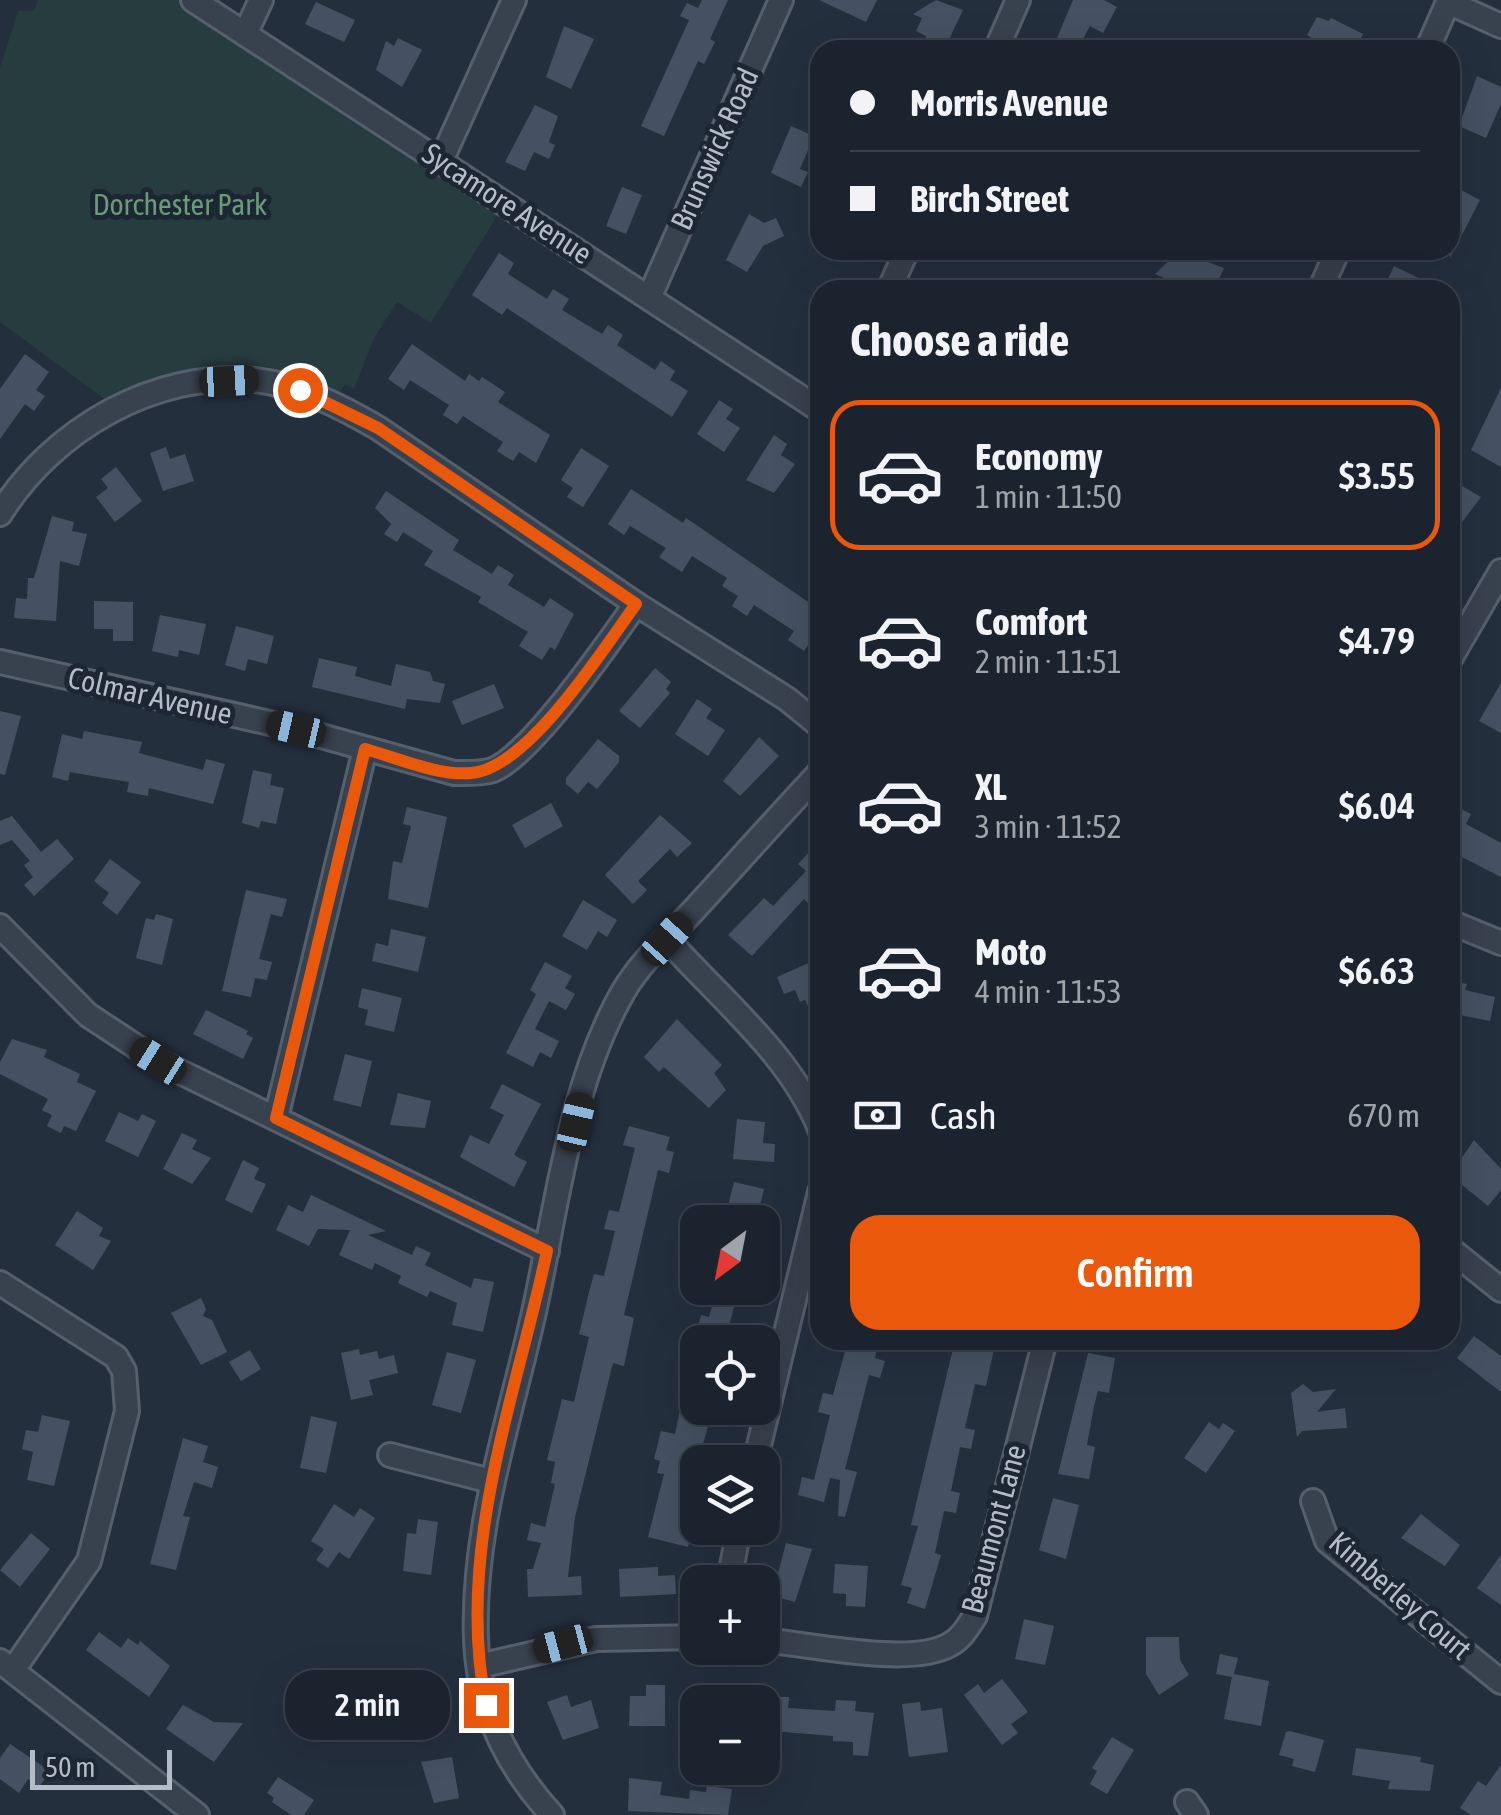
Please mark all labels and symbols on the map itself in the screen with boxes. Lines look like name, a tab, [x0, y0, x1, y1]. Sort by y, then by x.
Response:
street label: Brunswick Road	[663, 63, 765, 235]
street label: Sycamore Avenue	[417, 136, 598, 270]
park label: Dorchester Park	[93, 187, 267, 221]
car	[198, 364, 260, 398]
route start	[278, 368, 323, 413]
street label: Colmar Avenue	[65, 660, 235, 730]
car	[263, 708, 329, 750]
car	[636, 907, 698, 971]
car	[125, 1032, 191, 1090]
car	[555, 1089, 597, 1155]
north arrow	[680, 1205, 780, 1305]
street label: Beaumont Lane	[954, 1441, 1032, 1617]
street label: Kimberley Court	[1323, 1524, 1478, 1666]
car	[530, 1622, 596, 1666]
callout: 2 min	[286, 1670, 451, 1740]
route end	[464, 1683, 509, 1728]
scale bar	[30, 1745, 172, 1790]

